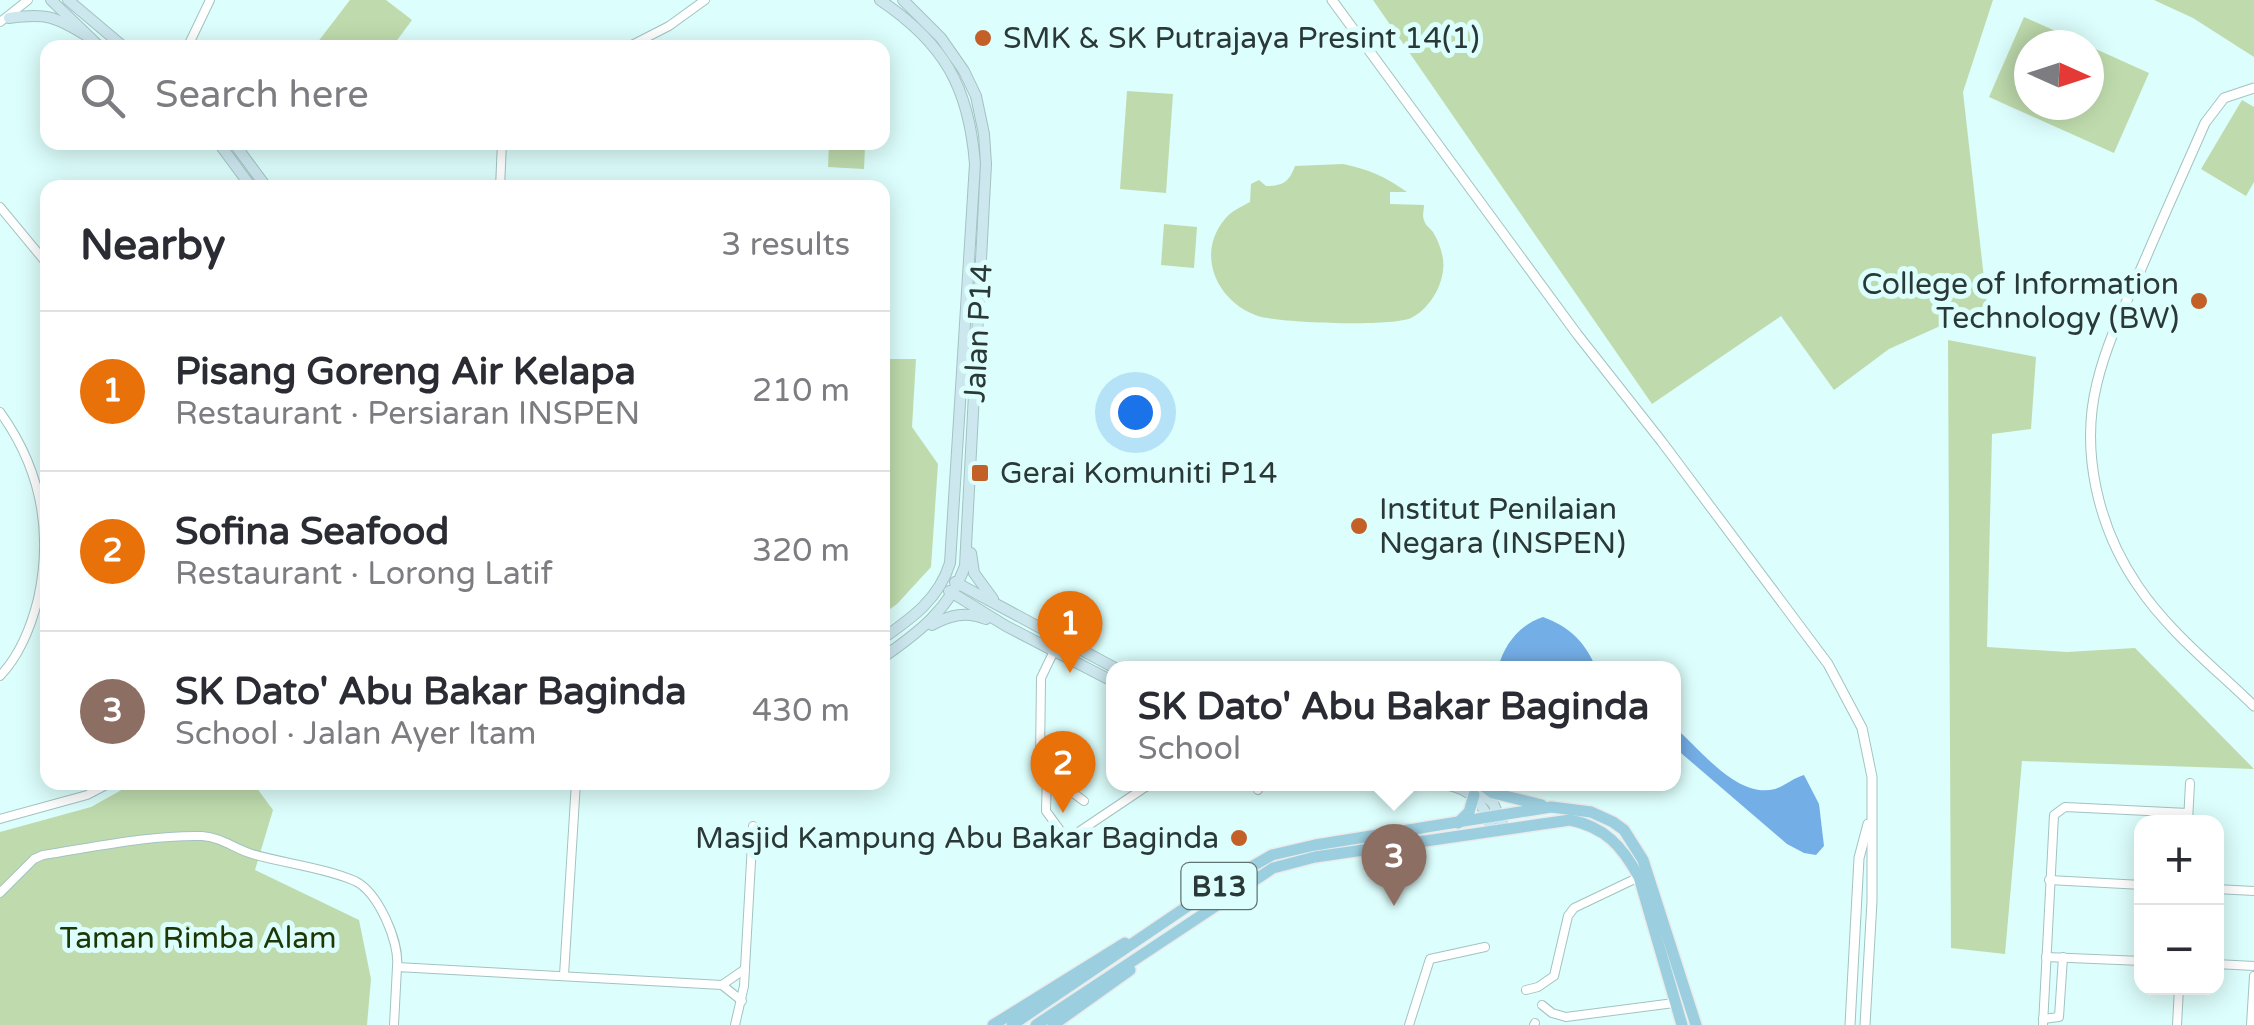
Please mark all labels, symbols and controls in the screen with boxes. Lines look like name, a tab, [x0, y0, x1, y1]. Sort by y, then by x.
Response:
place label: SMK & SK Putrajaya Presint 14(1)	[1003, 20, 1480, 57]
marker: SMK & SK Putrajaya Presint 14(1)	[972, 27, 994, 49]
north arrow	[2014, 30, 2104, 120]
search box	[40, 40, 890, 150]
icon: search	[75, 68, 130, 123]
text: Search here	[155, 72, 369, 118]
text: Nearby	[80, 220, 225, 271]
text: 3 results	[721, 226, 850, 264]
street label: Jalan P14	[956, 263, 1001, 403]
place label: College of Information Technology (BW)	[1861, 266, 2179, 337]
marker: College of Information Technology (BW)	[2188, 290, 2210, 312]
text: Pisang Goreng Air Kelapa	[175, 349, 636, 395]
text: 1	[102, 372, 123, 410]
text: 210 m	[752, 372, 850, 410]
your location	[1110, 387, 1161, 438]
text: Restaurant · Persiaran INSPEN	[175, 395, 640, 433]
place label: Gerai Komuniti P14	[1000, 455, 1278, 492]
marker: Gerai Komuniti P14	[969, 462, 991, 484]
place label: Institut Penilaian Negara (INSPEN)	[1379, 491, 1626, 562]
text: Sofina Seafood	[175, 509, 449, 555]
marker: Institut Penilaian Negara (INSPEN)	[1348, 515, 1370, 537]
text: 2	[102, 532, 123, 570]
text: 320 m	[752, 532, 850, 570]
text: Restaurant · Lorong Latif	[175, 555, 553, 593]
pin: 1	[1038, 590, 1102, 673]
popup	[1106, 661, 1681, 791]
text: SK Dato' Abu Bakar Baginda	[175, 669, 687, 715]
text: SK Dato' Abu Bakar Baginda	[1138, 684, 1649, 730]
text: 3	[102, 692, 123, 730]
text: 430 m	[752, 692, 850, 730]
text: School · Jalan Ayer Itam	[175, 715, 536, 753]
pin: 2	[1030, 730, 1096, 813]
text: School	[1138, 730, 1241, 768]
map controls	[2134, 815, 2224, 995]
button: +	[2134, 815, 2224, 905]
place label: Masjid Kampung Abu Bakar Baginda	[695, 820, 1219, 857]
pin: 3	[1362, 824, 1426, 906]
marker: Masjid Kampung Abu Bakar Baginda	[1228, 827, 1250, 849]
road number: B13	[1182, 863, 1256, 909]
button: −	[2134, 905, 2224, 995]
park label: Taman Rimba Alam	[59, 920, 337, 957]

